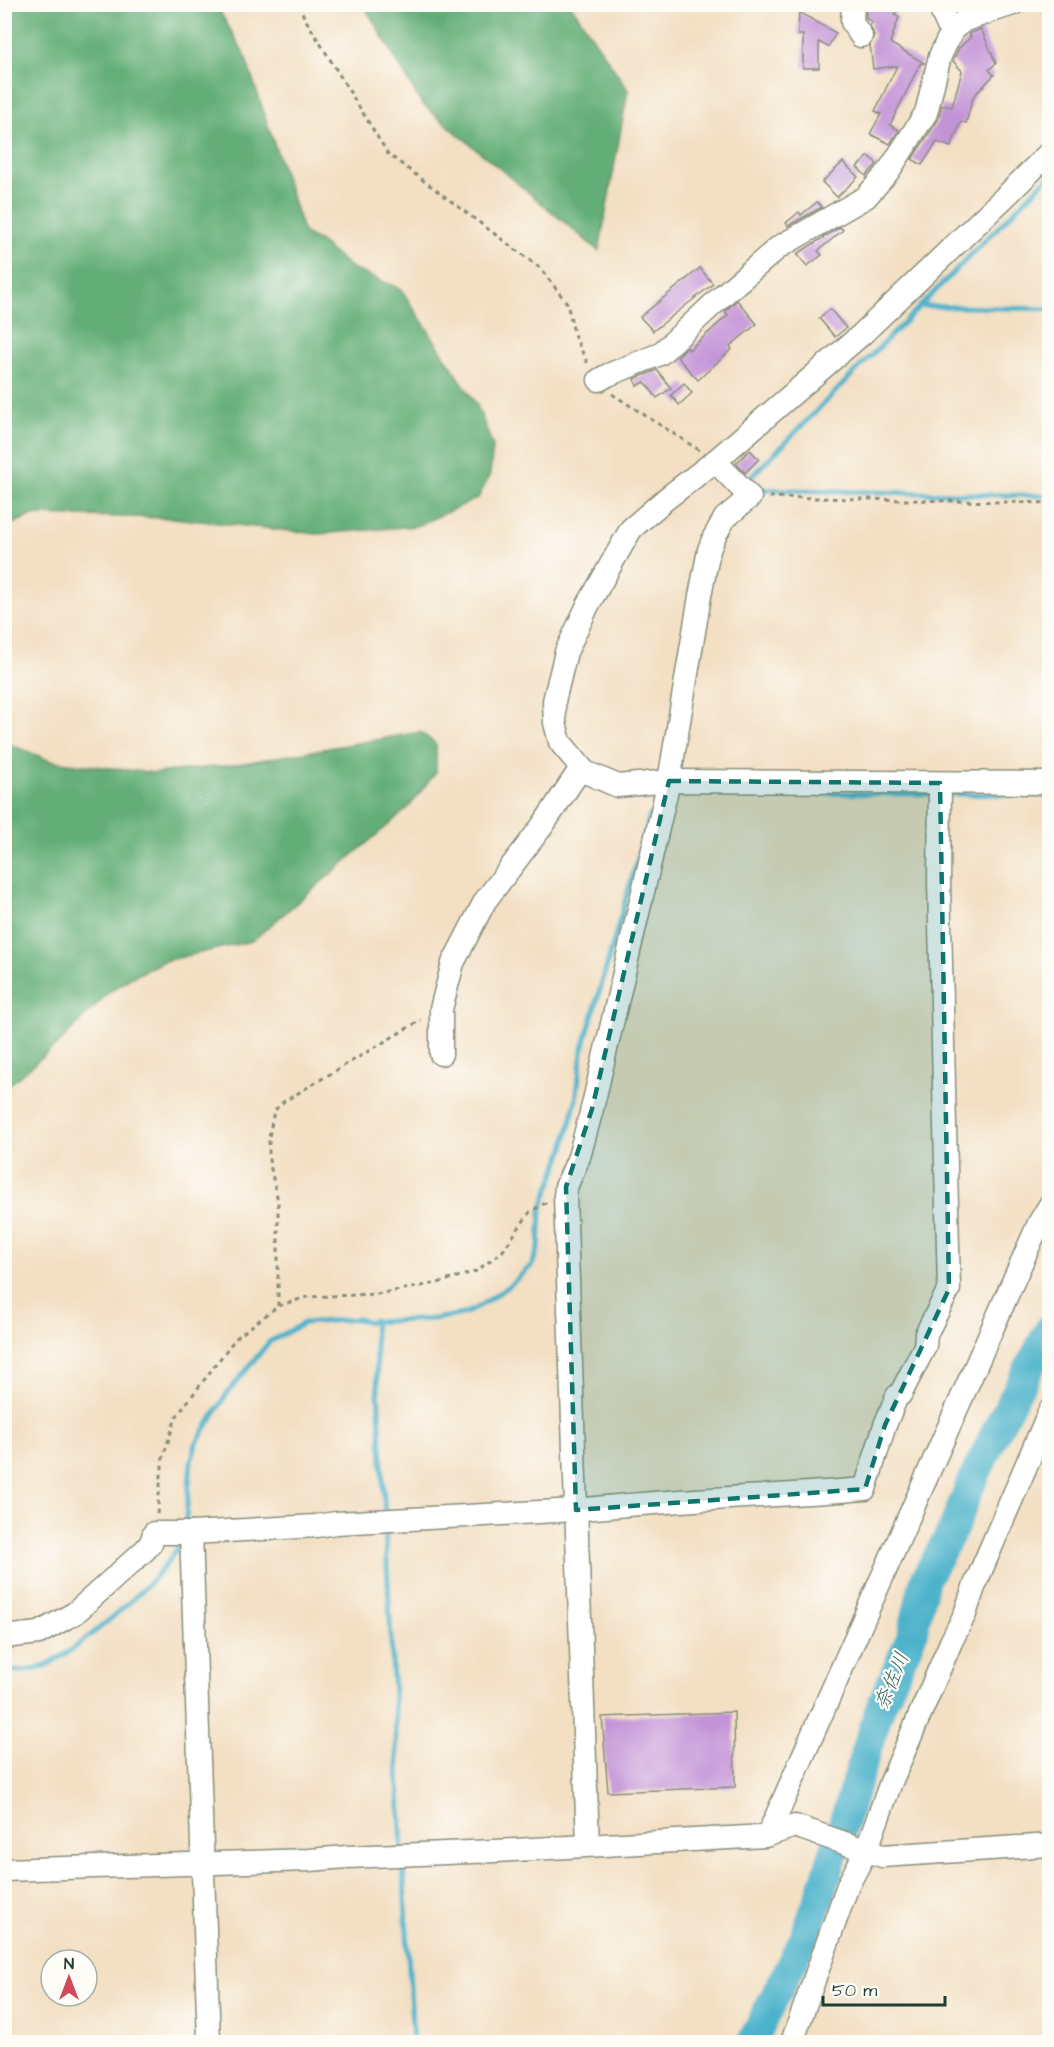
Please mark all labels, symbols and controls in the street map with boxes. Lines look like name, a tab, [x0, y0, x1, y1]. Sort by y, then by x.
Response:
water label: 奈佐川	[868, 1648, 916, 1714]
north arrow	[39, 1948, 99, 2008]
text: N	[64, 1953, 74, 1975]
scale bar	[823, 1969, 944, 2007]
text: 50 m	[832, 1978, 877, 2003]

